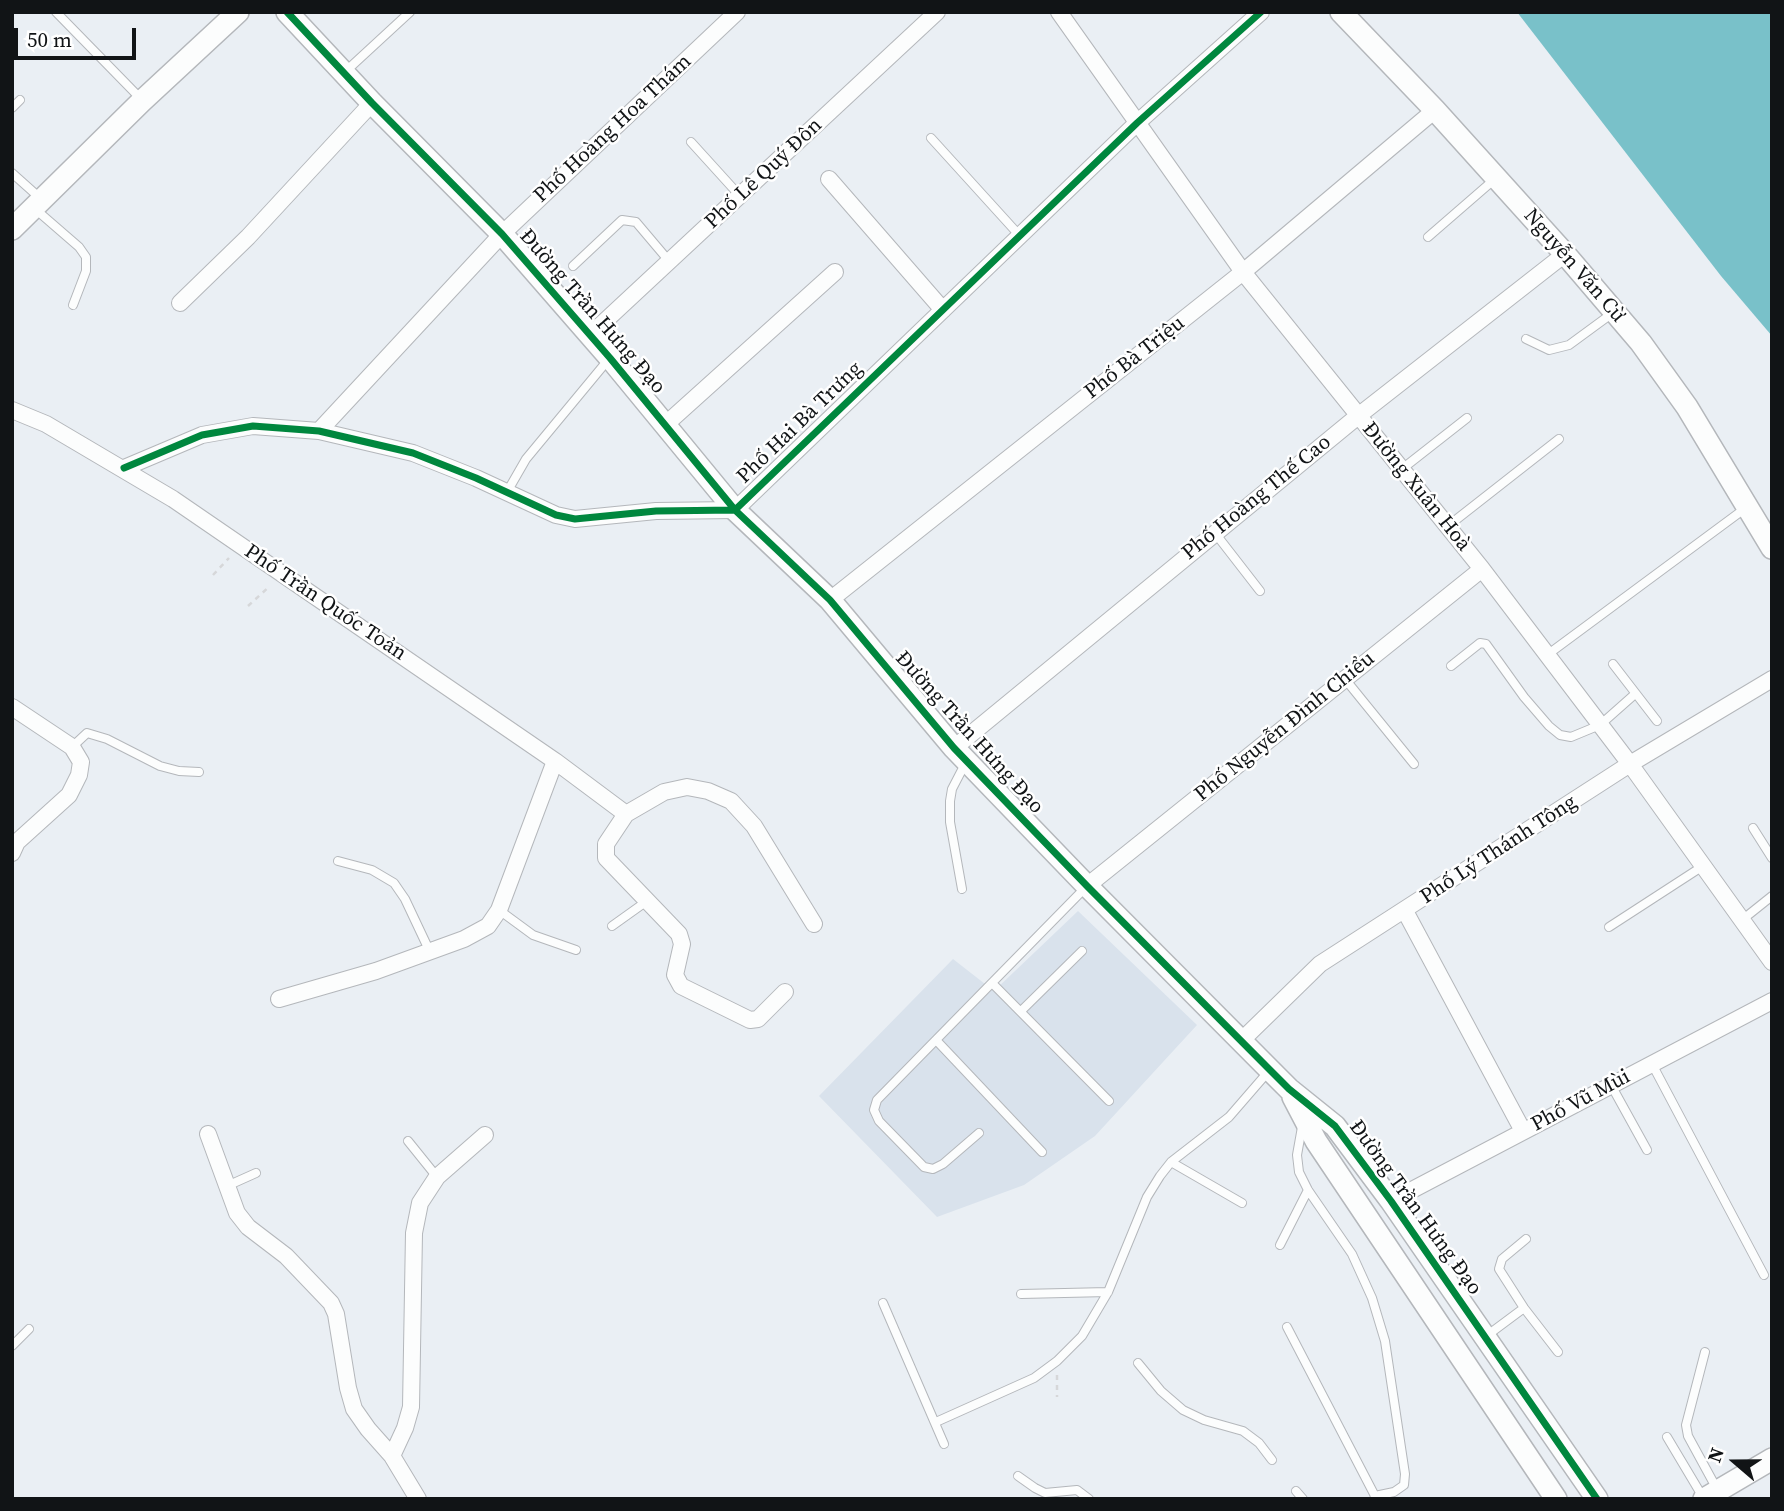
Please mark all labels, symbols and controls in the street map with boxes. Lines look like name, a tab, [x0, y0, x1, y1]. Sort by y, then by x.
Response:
scale bar	[18, 14, 140, 58]
text: 50 m	[27, 25, 72, 54]
street label: Phố Hoàng Hoa Thám	[529, 49, 697, 209]
street label: Phố Lê Quý Đôn	[700, 113, 828, 235]
street label: Nguyễn Văn Cừ	[1518, 204, 1630, 328]
street label: Đường Trần Hưng Đạo	[514, 224, 670, 400]
street label: Phố Bà Triệu	[1080, 311, 1190, 405]
street label: Phố Hai Bà Trưng	[732, 357, 868, 489]
street label: Đường Xuân Hoà	[1356, 417, 1476, 557]
street label: Phố Hoàng Thế Cao	[1177, 430, 1337, 566]
street label: Phố Trần Quốc Toản	[239, 539, 411, 667]
street label: Đường Trần Hưng Đạo	[889, 647, 1049, 819]
street label: Phố Nguyễn Đình Chiểu	[1190, 647, 1380, 807]
street label: Phố Lý Thánh Tông	[1416, 790, 1582, 910]
street label: Phố Vũ Mùi	[1527, 1064, 1635, 1138]
street label: Đường Trần Hưng Đạo	[1343, 1116, 1487, 1300]
north arrow	[1700, 1427, 1770, 1497]
text: N	[1701, 1444, 1730, 1466]

